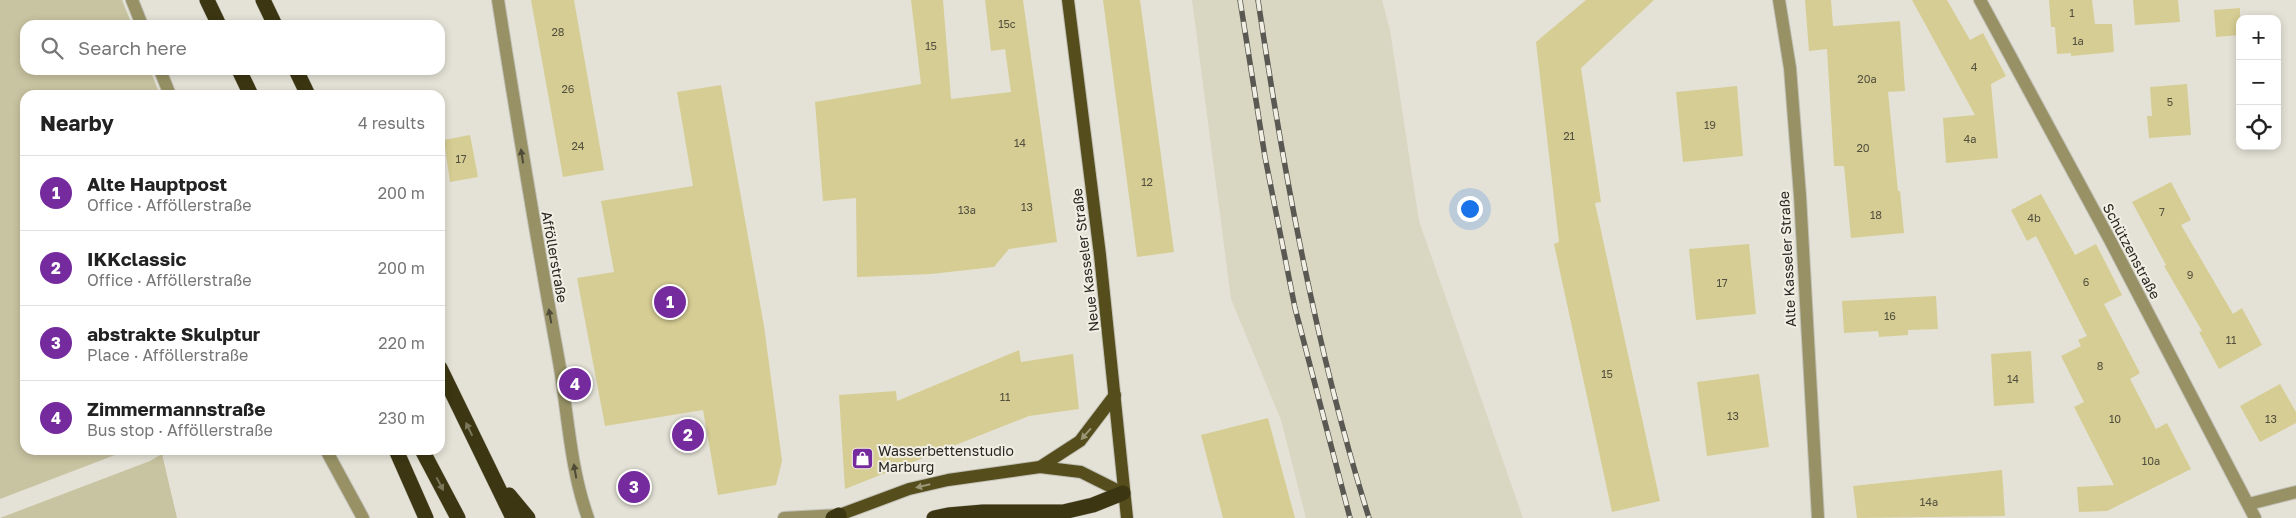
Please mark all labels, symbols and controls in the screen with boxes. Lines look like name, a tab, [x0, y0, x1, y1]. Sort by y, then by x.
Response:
house number: 1	[2069, 6, 2075, 19]
map controls	[2236, 15, 2281, 150]
button: +	[2236, 15, 2281, 60]
house number: 15c	[998, 17, 1016, 30]
search box	[20, 20, 445, 75]
house number: 28	[551, 25, 565, 38]
icon: search	[38, 34, 66, 62]
house number: 1a	[2072, 34, 2084, 47]
text: Search here	[78, 36, 187, 59]
house number: 15	[925, 39, 937, 52]
house number: 4	[1971, 60, 1978, 73]
button: −	[2236, 60, 2281, 105]
house number: 20a	[1857, 72, 1877, 85]
house number: 26	[561, 82, 575, 95]
house number: 5	[2167, 95, 2173, 108]
button: locate	[2236, 105, 2281, 150]
text: Nearby	[40, 110, 114, 136]
text: 4 results	[358, 113, 425, 133]
house number: 19	[1704, 118, 1716, 131]
house number: 21	[1563, 129, 1575, 142]
house number: 4a	[1964, 132, 1976, 145]
house number: 14	[1014, 136, 1026, 149]
house number: 24	[571, 139, 585, 152]
house number: 20	[1856, 141, 1870, 154]
one-way arrow	[518, 148, 526, 164]
house number: 17	[455, 152, 467, 165]
text: Alte Hauptpost	[87, 172, 227, 195]
house number: 12	[1141, 175, 1153, 188]
text: 1	[52, 183, 60, 203]
text: 200 m	[378, 183, 425, 203]
street label: Neue Kasseler Straße	[1068, 187, 1102, 333]
street label: Alte Kasseler Straße	[1775, 191, 1799, 327]
text: Office · Afföllerstraße	[87, 195, 252, 215]
your location	[1457, 196, 1483, 222]
house number: 13	[1021, 200, 1033, 213]
street label: Schützenstraße	[2100, 200, 2164, 302]
house number: 13a	[958, 203, 976, 216]
house number: 7	[2159, 205, 2165, 218]
house number: 18	[1870, 208, 1882, 221]
street label: Afföllerstraße	[539, 210, 571, 304]
house number: 4b	[2027, 211, 2041, 224]
text: IKKclassic	[87, 247, 186, 270]
text: 2	[51, 258, 61, 278]
text: 200 m	[378, 258, 425, 278]
house number: 9	[2187, 268, 2193, 281]
text: Office · Afföllerstraße	[87, 270, 252, 290]
house number: 6	[2083, 275, 2090, 288]
house number: 17	[1716, 276, 1728, 289]
pin: 1	[654, 283, 686, 321]
one-way arrow	[546, 308, 554, 324]
house number: 16	[1884, 309, 1896, 322]
text: abstrakte Skulptur	[87, 322, 260, 345]
text: 3	[51, 333, 61, 353]
text: 220 m	[378, 333, 425, 353]
house number: 11	[2226, 333, 2236, 346]
text: Place · Afföllerstraße	[87, 345, 248, 365]
house number: 8	[2097, 359, 2104, 372]
pin: 4	[559, 365, 591, 403]
house number: 15	[1601, 367, 1613, 380]
house number: 14	[2007, 372, 2019, 385]
house number: 11	[1000, 390, 1010, 403]
text: Zimmermannstraße	[87, 397, 266, 420]
text: 4	[51, 408, 61, 428]
text: 230 m	[378, 408, 425, 428]
house number: 13	[1727, 409, 1739, 422]
house number: 10	[2109, 412, 2121, 425]
house number: 13	[2265, 412, 2277, 425]
pin: 2	[672, 416, 704, 454]
text: Bus stop · Afföllerstraße	[87, 420, 273, 440]
one-way arrow	[465, 422, 473, 436]
one-way arrow	[1080, 427, 1092, 439]
place label: Wasserbettenstudio Marburg	[878, 442, 1014, 475]
shop icon: Wasserbettenstudio Marburg	[850, 446, 874, 470]
house number: 10a	[2142, 454, 2160, 467]
one-way arrow	[571, 463, 579, 479]
pin: 3	[618, 468, 650, 506]
one-way arrow	[436, 477, 444, 491]
one-way arrow	[916, 482, 931, 490]
house number: 14a	[1920, 495, 1938, 508]

